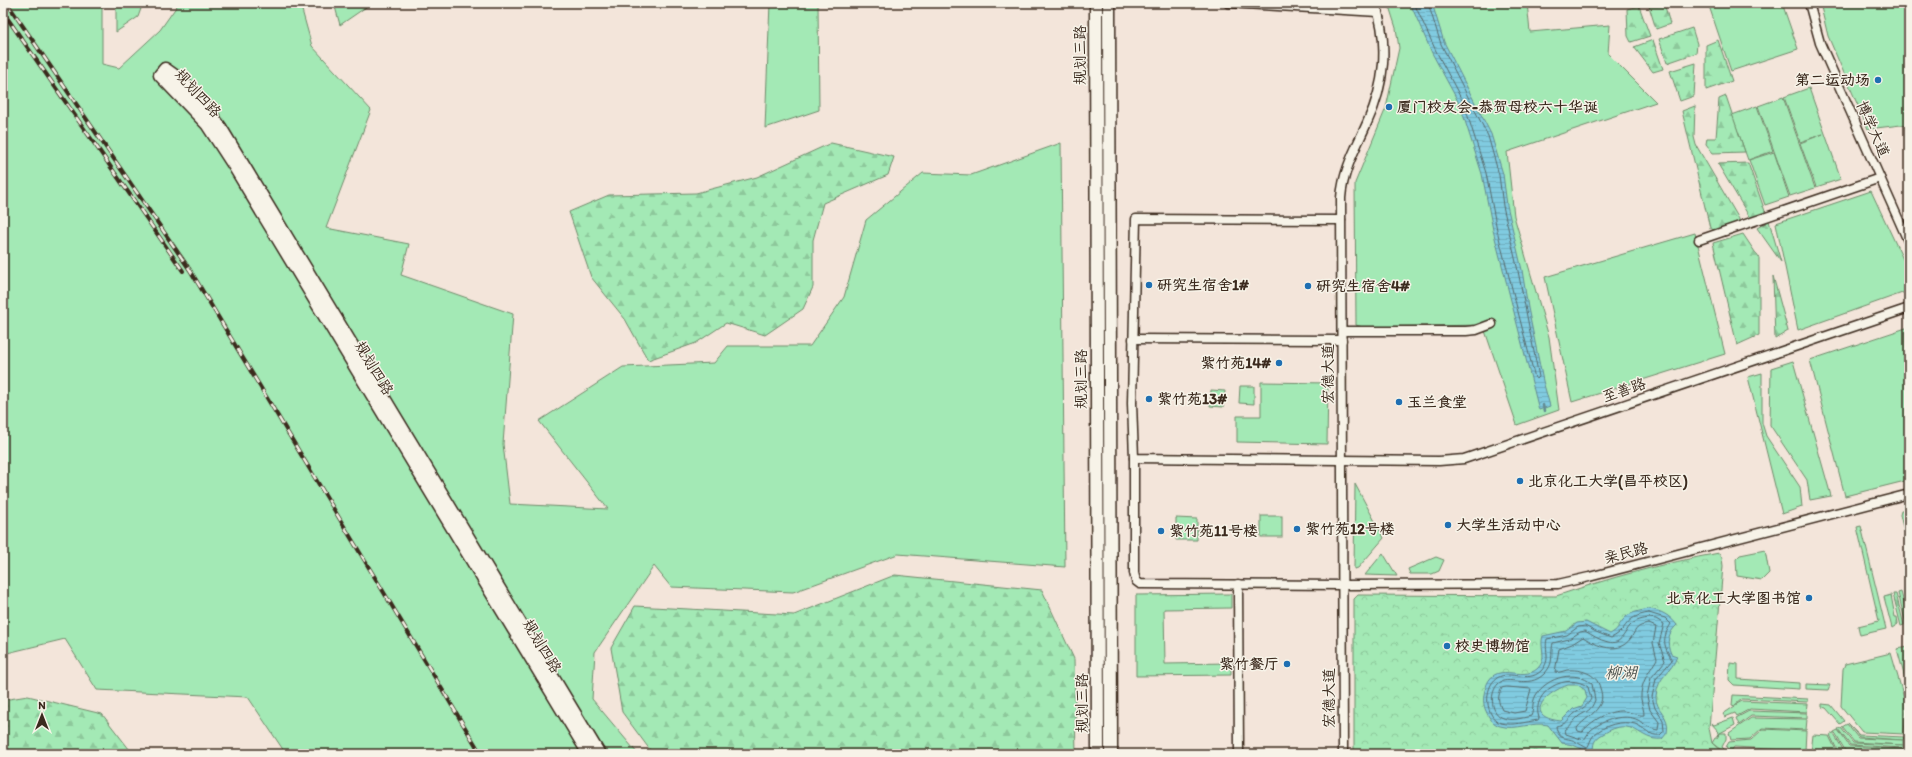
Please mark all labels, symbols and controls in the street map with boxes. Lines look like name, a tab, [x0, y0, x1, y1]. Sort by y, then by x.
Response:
street label: 规划三路	[1071, 25, 1089, 85]
street label: 规划四路	[171, 65, 225, 121]
place label: 第二运动场	[1795, 71, 1870, 89]
marker: 第二运动场	[1873, 75, 1883, 85]
place label: 厦门校友会-恭贺母校六十华诞	[1397, 98, 1598, 116]
street label: 博学大道	[1853, 98, 1893, 160]
marker: 厦门校友会-恭贺母校六十华诞	[1384, 102, 1394, 112]
place label: 研究生宿舍1#	[1157, 276, 1249, 294]
place label: 研究生宿舍4#	[1316, 277, 1410, 295]
marker: 研究生宿舍1#	[1144, 280, 1154, 290]
marker: 研究生宿舍4#	[1303, 281, 1313, 291]
street label: 规划四路	[351, 338, 397, 398]
street label: 宏德大道	[1319, 344, 1337, 404]
street label: 规划三路	[1072, 349, 1090, 409]
place label: 紫竹苑14#	[1200, 354, 1271, 372]
marker: 紫竹苑14#	[1274, 358, 1284, 368]
street label: 至善路	[1600, 374, 1648, 406]
place label: 紫竹苑13#	[1157, 390, 1227, 408]
place label: 玉兰食堂	[1407, 393, 1467, 411]
marker: 紫竹苑13#	[1144, 394, 1154, 404]
marker: 玉兰食堂	[1394, 397, 1404, 407]
place label: 北京化工大学(昌平校区)	[1528, 472, 1688, 491]
marker: 北京化工大学(昌平校区)	[1515, 476, 1525, 486]
place label: 大学生活动中心	[1456, 516, 1561, 534]
place label: 紫竹苑12号楼	[1305, 520, 1395, 538]
marker: 大学生活动中心	[1443, 520, 1453, 530]
place label: 紫竹苑11号楼	[1169, 522, 1258, 540]
marker: 紫竹苑12号楼	[1292, 524, 1302, 534]
marker: 紫竹苑11号楼	[1156, 526, 1166, 536]
street label: 亲民路	[1602, 538, 1650, 568]
place label: 北京化工大学图书馆	[1666, 589, 1801, 607]
marker: 北京化工大学图书馆	[1804, 593, 1814, 603]
street label: 规划四路	[519, 616, 565, 676]
place label: 校史博物馆	[1455, 637, 1530, 655]
marker: 校史博物馆	[1442, 641, 1452, 651]
place label: 紫竹餐厅	[1219, 655, 1279, 673]
marker: 紫竹餐厅	[1282, 659, 1292, 669]
water label: 柳湖	[1605, 663, 1639, 682]
street label: 宏德大道	[1320, 668, 1338, 728]
street label: 规划三路	[1073, 673, 1091, 733]
north arrow	[22, 695, 62, 735]
text: N	[38, 699, 46, 712]

